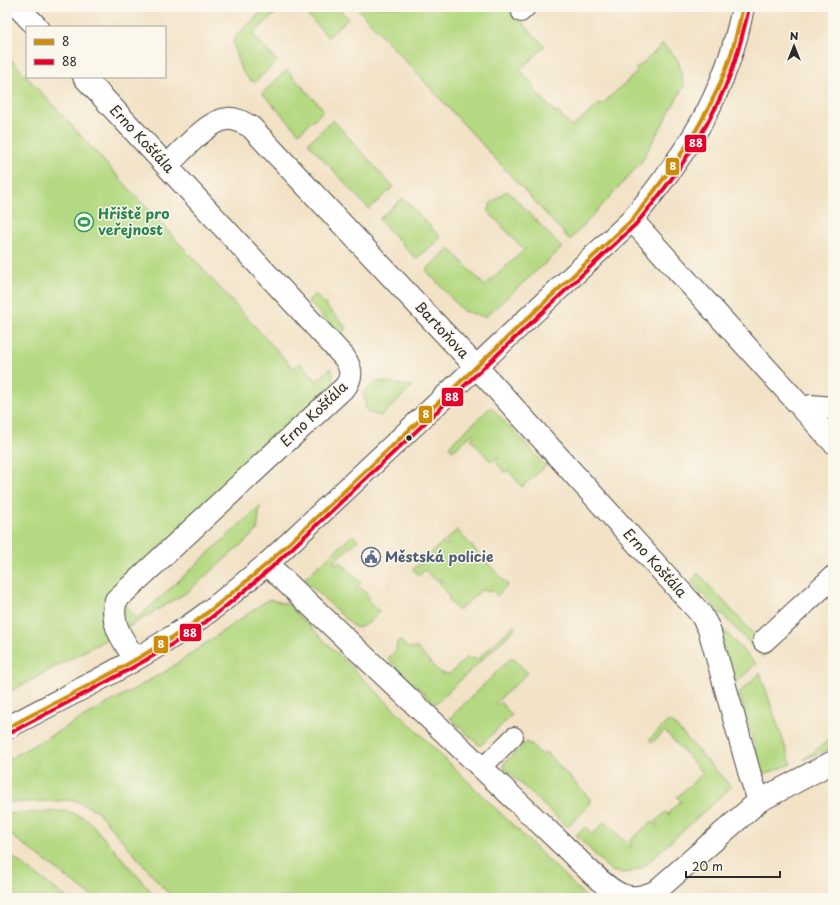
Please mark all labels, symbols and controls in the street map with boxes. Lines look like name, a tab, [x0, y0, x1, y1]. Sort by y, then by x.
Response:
legend	[26, 26, 166, 78]
north arrow	[774, 26, 814, 66]
text: N	[790, 27, 799, 44]
text: 8	[62, 32, 70, 50]
text: 88	[62, 52, 77, 70]
street label: Erno Košťála	[105, 100, 180, 178]
line badge: 88	[684, 134, 707, 153]
text: 88	[689, 134, 703, 151]
line badge: 8	[665, 157, 680, 176]
text: 8	[670, 157, 677, 174]
place label: Hřiště pro veřejnost	[98, 203, 170, 240]
sports icon: Hřiště pro veřejnost	[73, 211, 95, 233]
street label: Bartoňova	[410, 296, 475, 363]
street label: Erno Košťála	[275, 376, 352, 451]
line badge: 88	[441, 387, 464, 407]
text: 88	[445, 388, 459, 405]
line badge: 8	[418, 405, 433, 424]
text: 8	[423, 405, 430, 422]
unlabelled marker	[404, 433, 414, 443]
street label: Erno Košťála	[619, 523, 692, 602]
public building icon: Městská policie	[360, 546, 382, 568]
place label: Městská policie	[385, 546, 494, 567]
line badge: 88	[179, 623, 202, 642]
text: 88	[183, 624, 197, 641]
line badge: 8	[153, 635, 169, 654]
text: 8	[158, 635, 165, 652]
scale bar	[686, 853, 780, 879]
text: 20 m	[692, 857, 723, 875]

